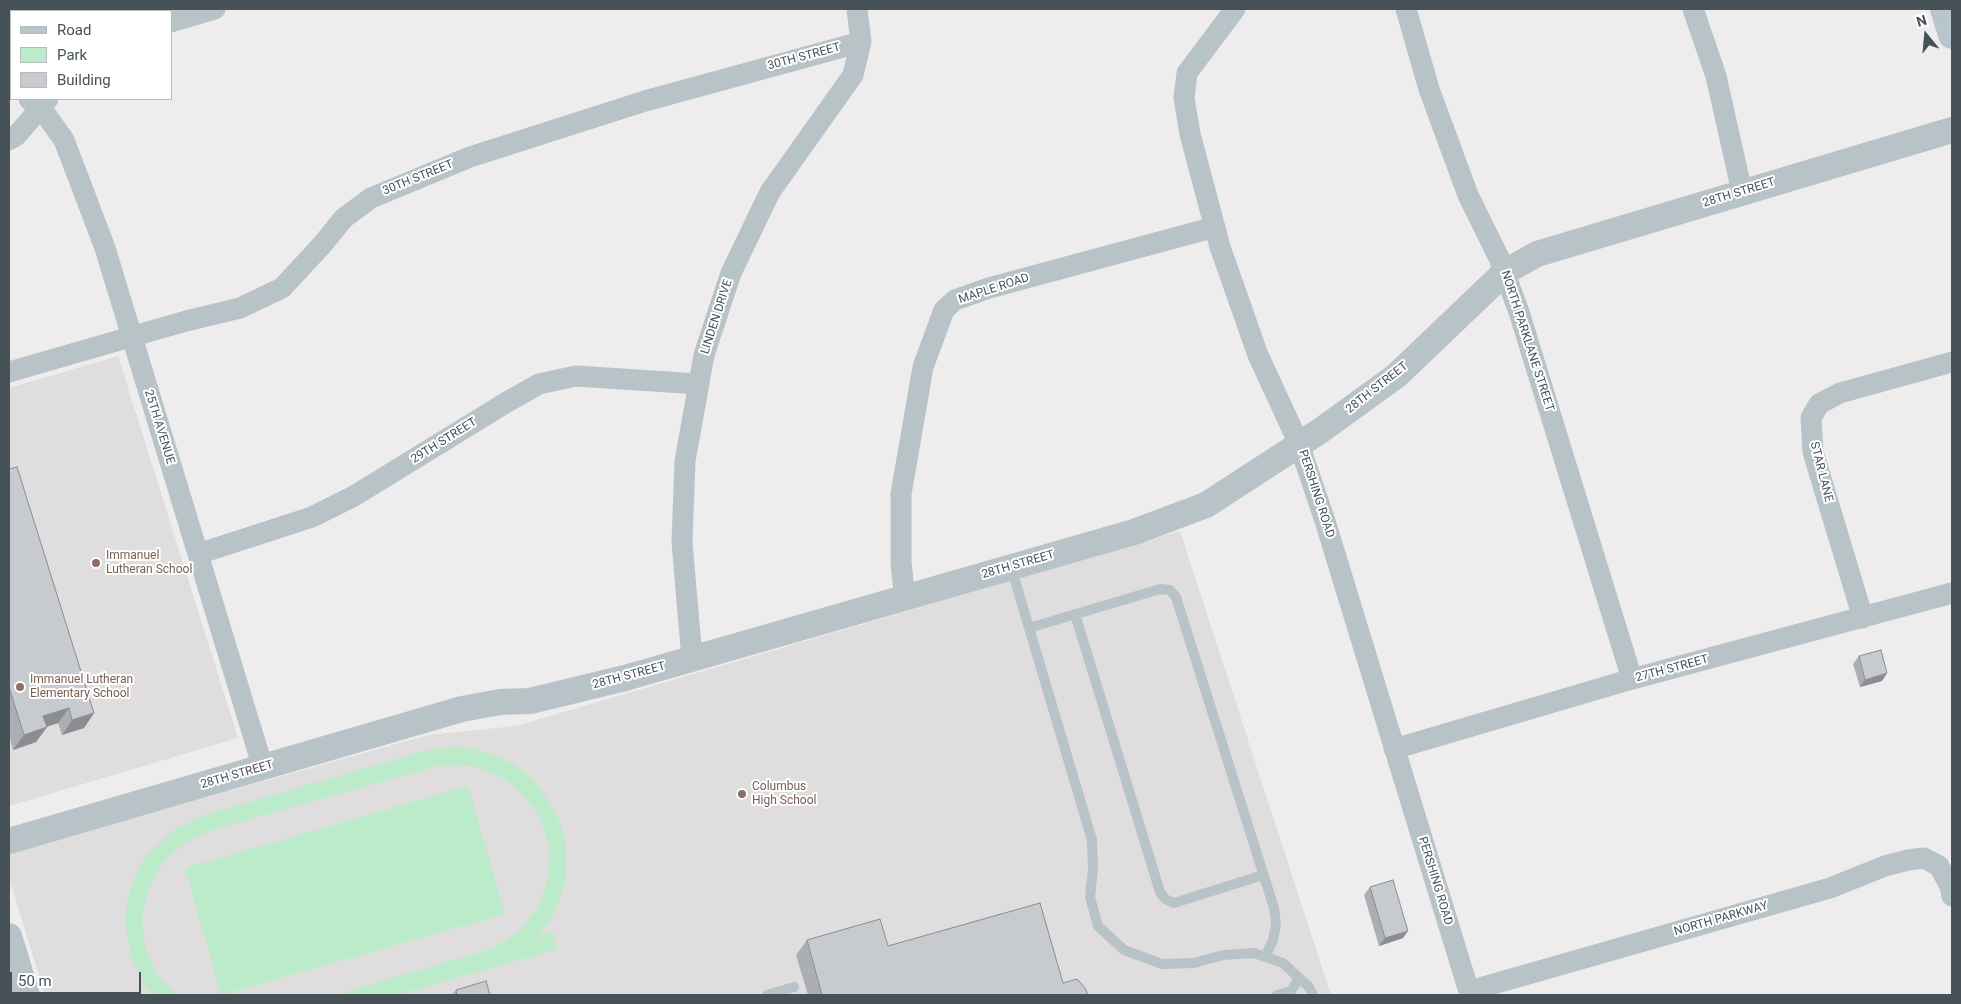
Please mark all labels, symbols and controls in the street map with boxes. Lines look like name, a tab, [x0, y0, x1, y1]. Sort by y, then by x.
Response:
legend	[10, 10, 172, 100]
north arrow	[1901, 10, 1951, 60]
text: N	[1915, 12, 1929, 30]
text: Road	[57, 21, 91, 39]
street label: 30TH STREET	[766, 40, 842, 74]
text: Park	[57, 46, 87, 64]
text: Building	[57, 71, 111, 89]
street label: 30TH STREET	[381, 157, 455, 199]
street label: 28TH STREET	[1701, 175, 1777, 211]
street label: NORTH PARKLANE STREET	[1497, 269, 1557, 413]
street label: MAPLE ROAD	[957, 271, 1031, 307]
street label: LINDEN DRIVE	[698, 278, 736, 356]
street label: 28TH STREET	[1343, 359, 1411, 417]
street label: 25TH AVENUE	[141, 388, 177, 466]
street label: 29TH STREET	[408, 415, 480, 467]
street label: STAR LANE	[1807, 440, 1835, 504]
street label: PERSHING ROAD	[1295, 448, 1337, 540]
street label: 28TH STREET	[980, 548, 1056, 582]
place label: Immanuel Lutheran School	[106, 549, 192, 577]
marker: Immanuel Lutheran School	[90, 557, 102, 569]
street label: 27TH STREET	[1634, 652, 1710, 686]
street label: 28TH STREET	[591, 659, 667, 693]
place label: Immanuel Lutheran Elementary School	[30, 673, 133, 701]
marker: Immanuel Lutheran Elementary School	[14, 681, 26, 693]
street label: 28TH STREET	[199, 758, 275, 792]
place label: Columbus High School	[752, 780, 816, 808]
marker: Columbus High School	[736, 788, 748, 800]
street label: PERSHING ROAD	[1415, 835, 1455, 927]
street label: NORTH PARKWAY	[1672, 899, 1770, 939]
scale bar	[12, 962, 144, 994]
text: 50 m	[18, 972, 52, 990]

